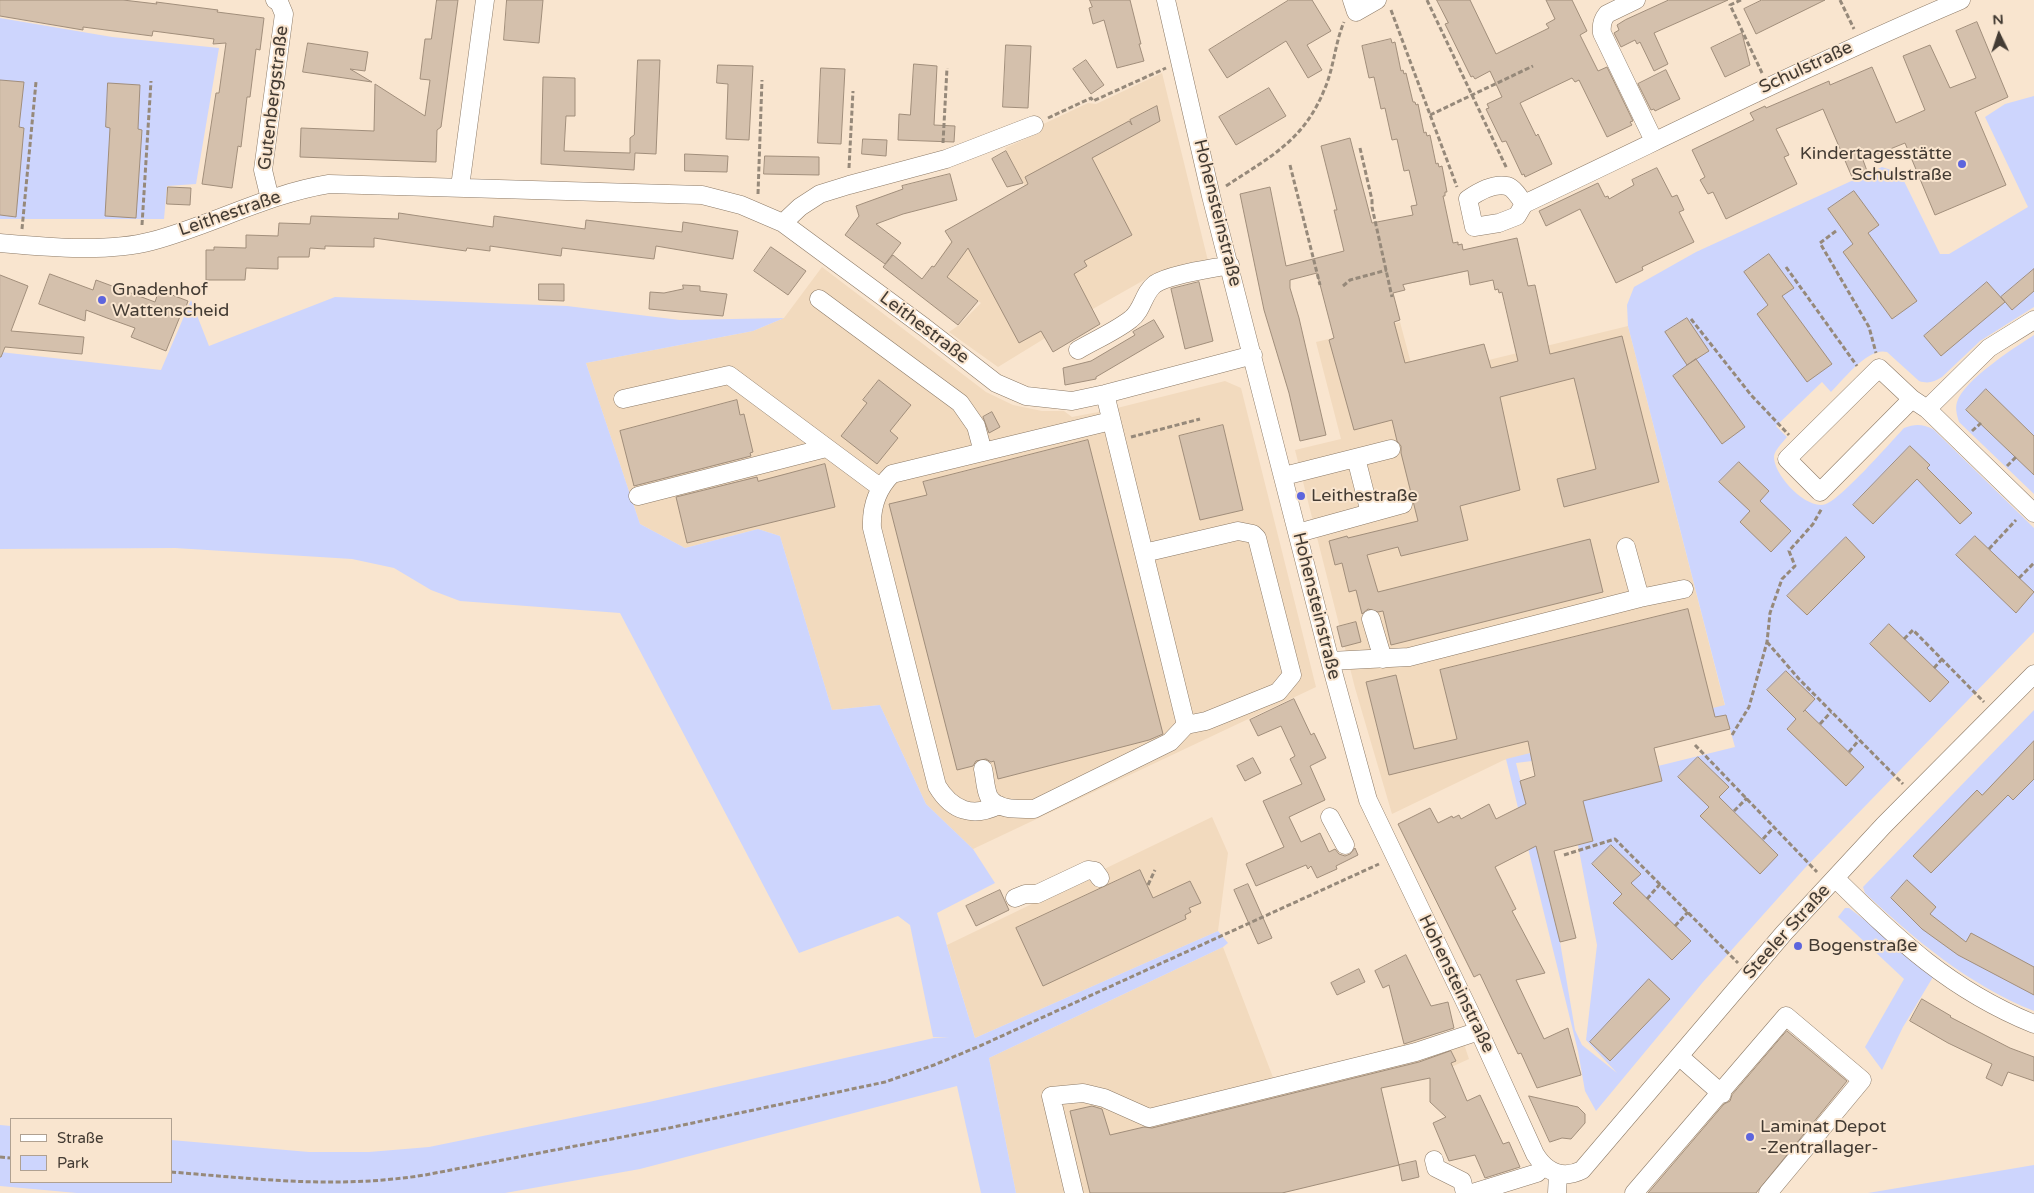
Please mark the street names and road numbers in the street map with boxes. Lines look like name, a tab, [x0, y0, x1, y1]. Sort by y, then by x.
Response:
street label: Gutenbergstraße	[254, 24, 294, 172]
street label: Schulstraße	[1756, 37, 1856, 99]
street label: Hohensteinstraße	[1188, 137, 1246, 289]
street label: Leithestraße	[176, 186, 284, 242]
street label: Leithestraße	[875, 287, 973, 369]
street label: Hohensteinstraße	[1287, 530, 1345, 682]
street label: Steeler Straße	[1739, 880, 1835, 984]
street label: Hohensteinstraße	[1413, 911, 1499, 1057]

